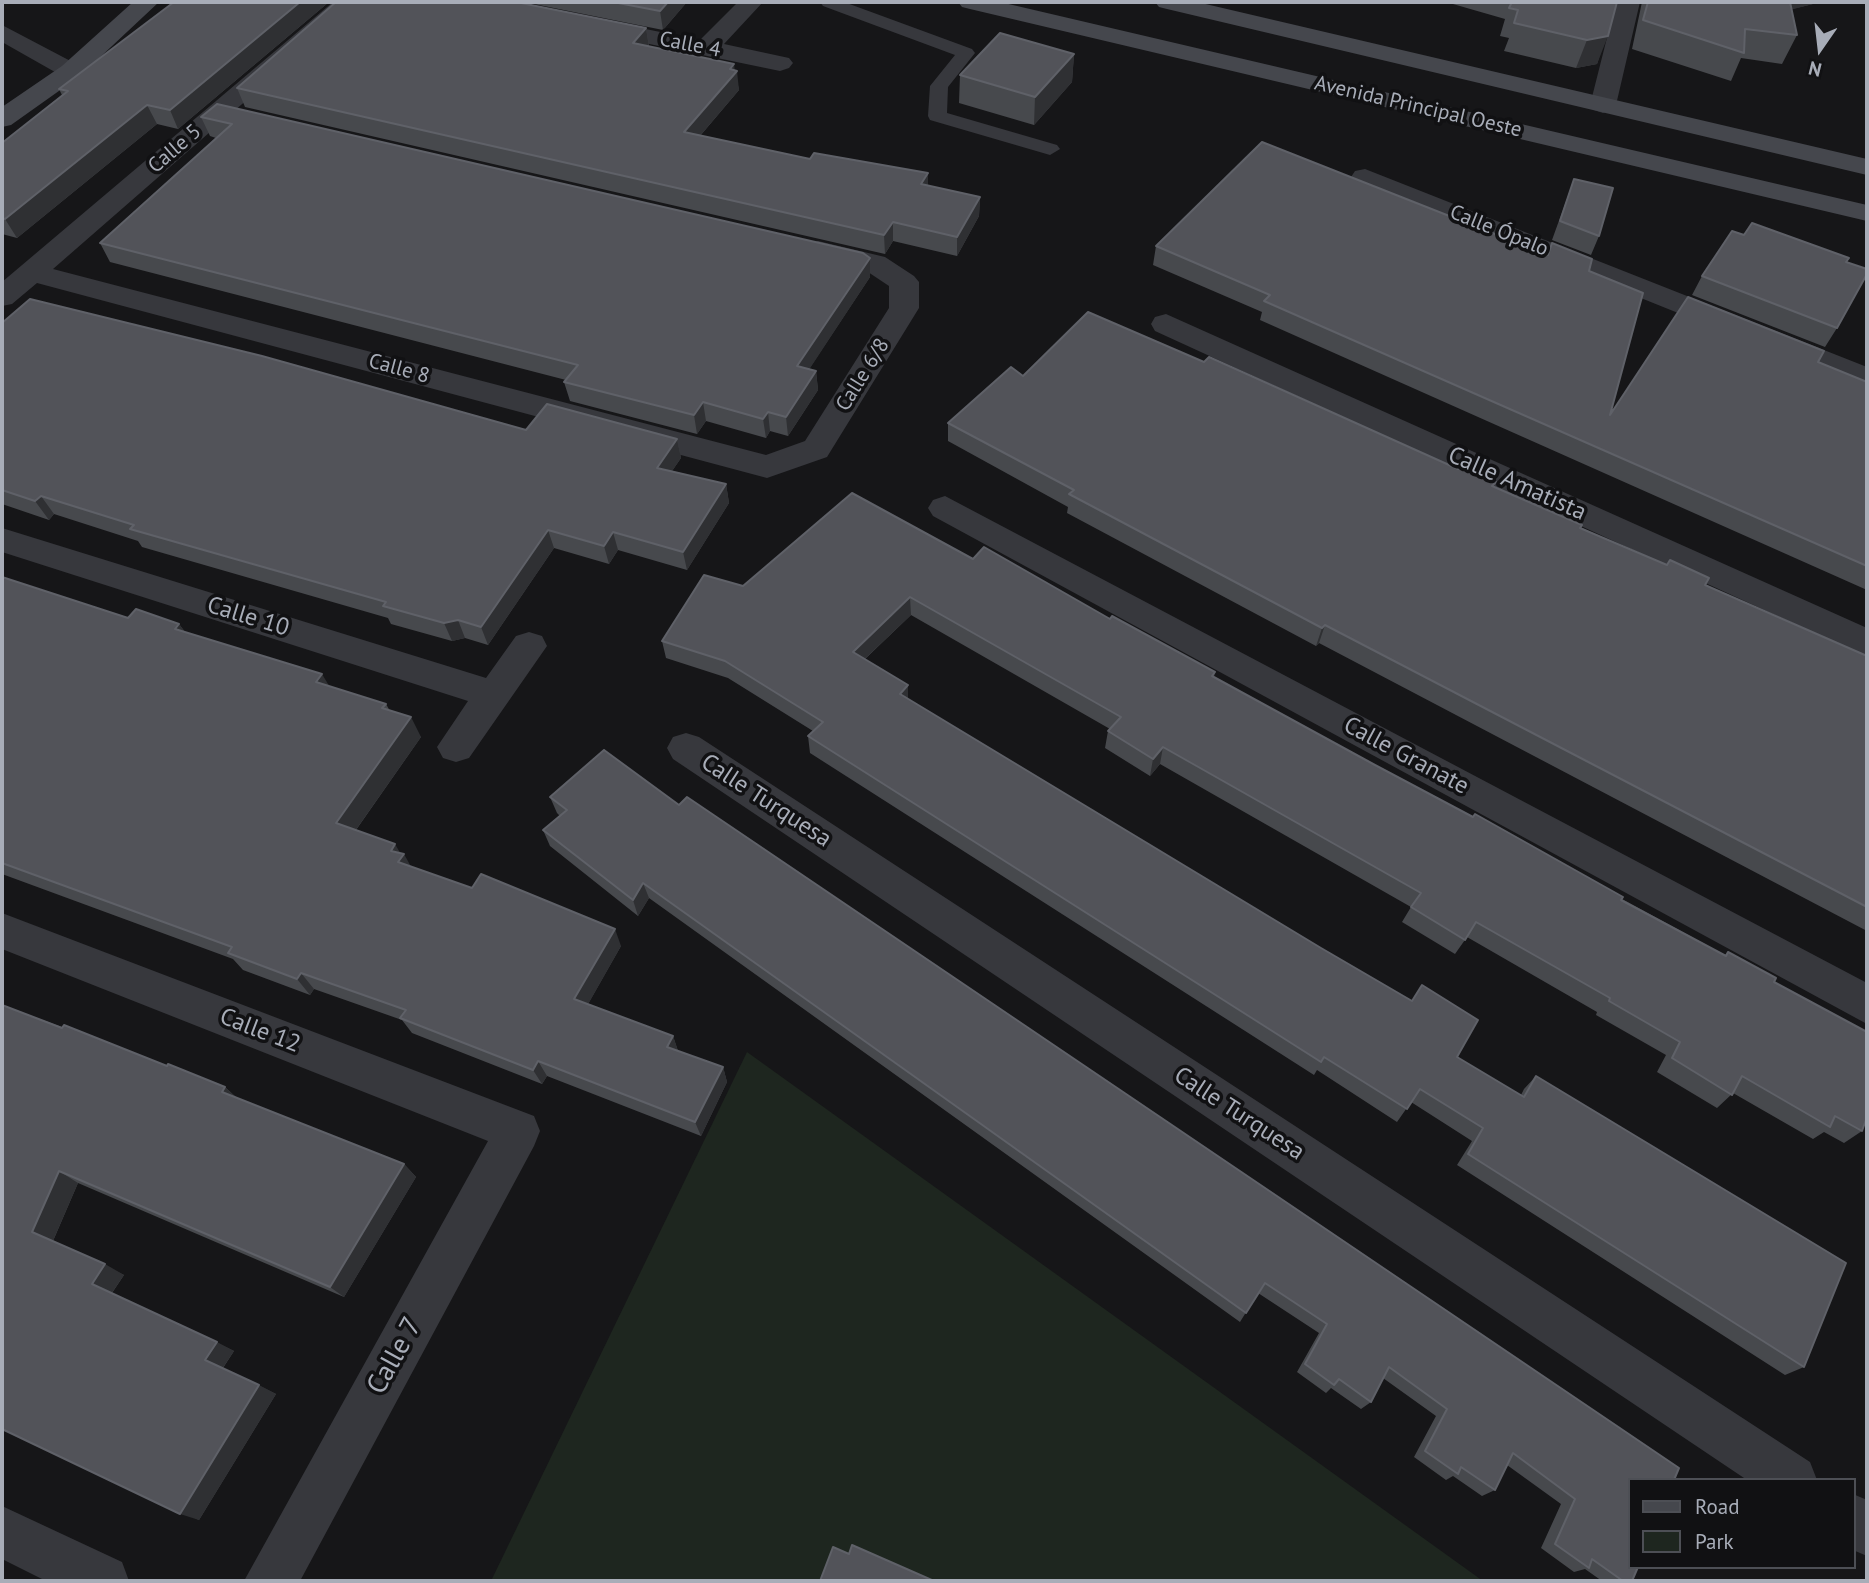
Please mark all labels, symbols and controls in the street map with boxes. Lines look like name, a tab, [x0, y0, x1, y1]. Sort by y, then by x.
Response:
north arrow	[1785, 14, 1855, 84]
street label: Calle 4	[657, 27, 723, 63]
text: N	[1806, 56, 1824, 83]
street label: Avenida Principal Oeste	[1312, 71, 1524, 143]
street label: Calle 5	[143, 119, 207, 179]
street label: Calle Ópalo	[1446, 200, 1552, 262]
street label: Calle 6/8	[831, 334, 895, 416]
street label: Calle 8	[366, 349, 432, 389]
street label: Calle Amatista	[1444, 441, 1590, 527]
street label: Calle 10	[204, 591, 292, 643]
street label: Calle Granate	[1338, 711, 1474, 801]
street label: Calle Turquesa	[695, 748, 837, 854]
street label: Calle 12	[216, 1003, 304, 1059]
street label: Calle Turquesa	[1168, 1061, 1310, 1167]
street label: Calle 7	[360, 1312, 430, 1400]
legend	[1628, 1478, 1855, 1569]
text: Road	[1695, 1493, 1739, 1520]
text: Park	[1695, 1528, 1734, 1555]

